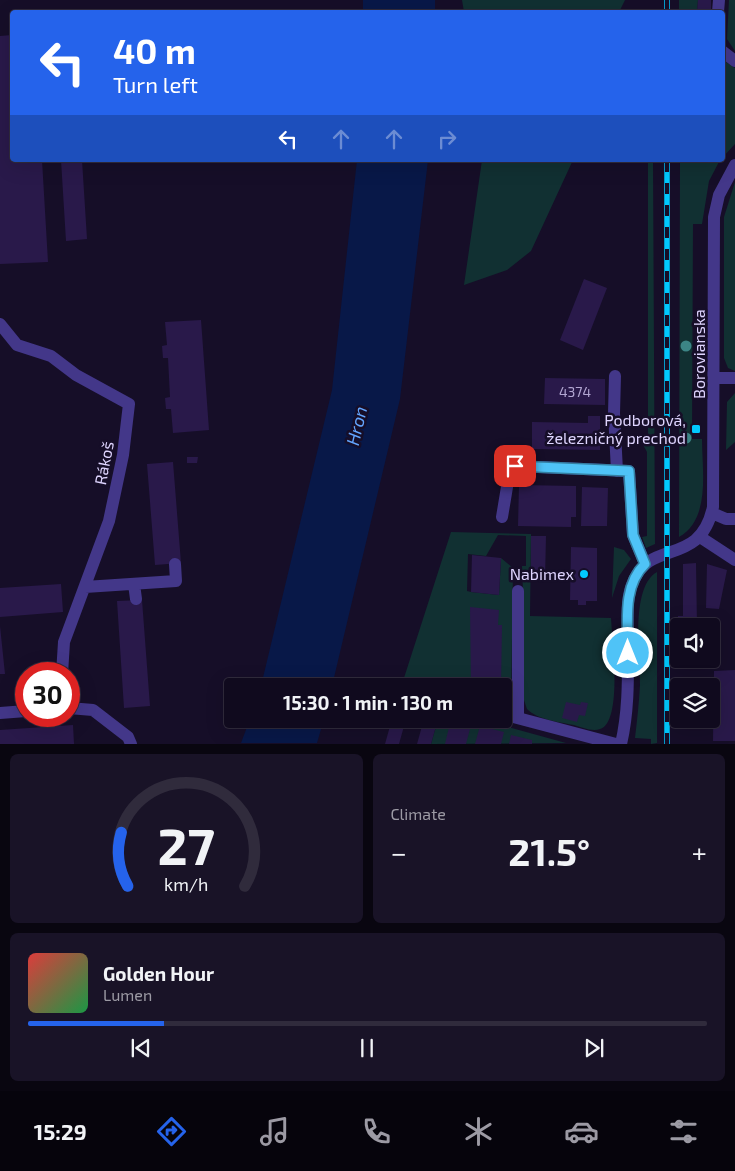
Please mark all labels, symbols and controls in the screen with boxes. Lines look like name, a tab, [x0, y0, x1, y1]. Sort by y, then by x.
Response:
text: 40 m	[113, 29, 196, 71]
icon: left	[30, 30, 95, 95]
text: Turn left	[113, 71, 198, 97]
icon: left	[274, 125, 302, 153]
icon: ahead	[327, 125, 355, 153]
icon: ahead	[380, 125, 408, 153]
icon: right	[433, 125, 461, 153]
street label: Borovianska	[689, 309, 708, 399]
house number: 4374	[559, 383, 591, 400]
water label: Hron	[341, 404, 371, 448]
place label: Podborová, železničný prechod	[546, 410, 686, 447]
marker: Podborová, železničný prechod	[690, 423, 702, 435]
street label: Rákoš	[90, 440, 117, 486]
pin	[494, 445, 536, 487]
icon: arrive	[501, 452, 529, 480]
place label: Nabimex	[510, 564, 575, 583]
marker: Nabimex	[578, 568, 590, 580]
map controls	[670, 618, 720, 728]
button: sound	[670, 618, 720, 668]
position arrow	[601, 626, 653, 678]
speed limit sign: 30	[15, 662, 80, 727]
button: layers	[670, 678, 720, 728]
text: 15:30 · 1 min · 130 m	[283, 691, 453, 714]
text: Climate	[391, 804, 446, 823]
text: 27	[157, 813, 215, 875]
text: 21.5°	[508, 828, 590, 874]
text: −	[391, 835, 407, 869]
text: +	[692, 835, 707, 869]
text: km/h	[164, 873, 208, 895]
text: Golden Hour	[103, 962, 214, 985]
text: Lumen	[103, 985, 152, 1004]
icon: previous	[127, 1034, 155, 1062]
icon: pause	[353, 1034, 381, 1062]
icon: next	[580, 1034, 608, 1062]
icon: directions	[154, 1114, 189, 1149]
icon: music	[257, 1114, 292, 1149]
icon: phone	[359, 1114, 394, 1149]
icon: climate	[461, 1114, 496, 1149]
icon: car	[564, 1114, 599, 1149]
icon: filters	[666, 1114, 701, 1149]
text: 15:29	[34, 1118, 87, 1144]

